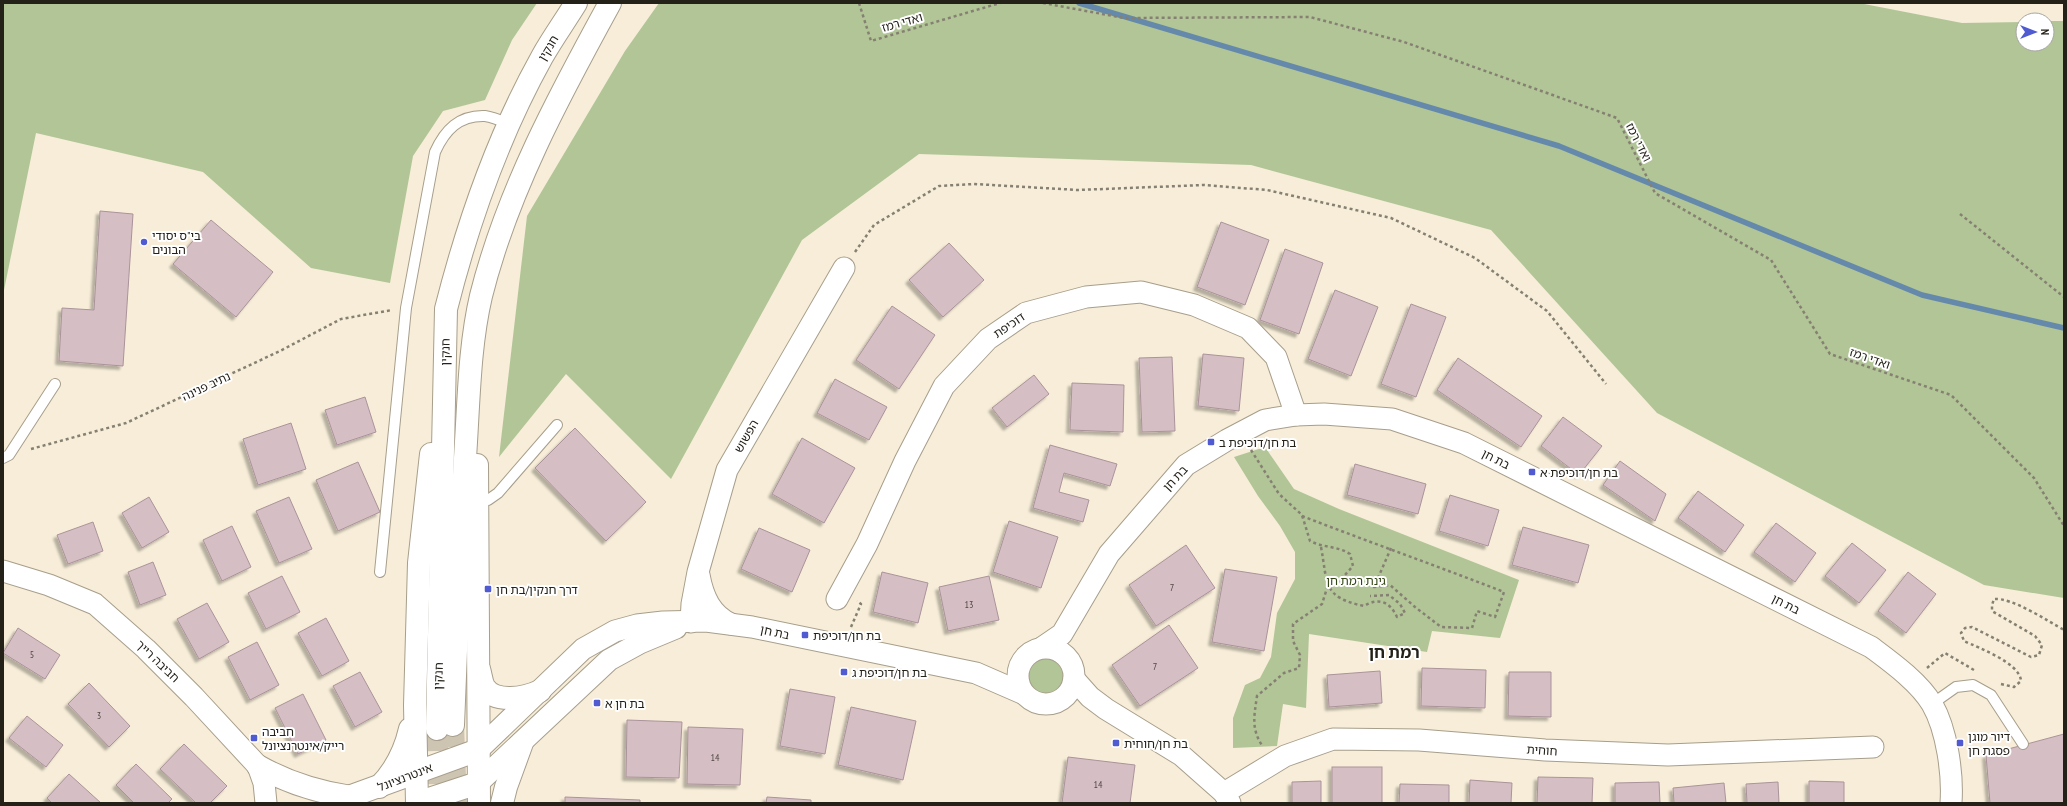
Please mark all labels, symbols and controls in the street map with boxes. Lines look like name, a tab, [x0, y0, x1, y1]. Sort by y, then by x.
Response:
street label: ואדי רמז	[880, 9, 924, 35]
north arrow	[2015, 12, 2055, 52]
text: N	[2038, 29, 2052, 35]
street label: חנקין	[534, 32, 562, 64]
street label: ואדי רמז	[1623, 120, 1655, 164]
place label: בי"ס יסודי הבונים	[152, 228, 201, 257]
marker: בי"ס יסודי הבונים	[139, 237, 149, 247]
street label: דוכיפת	[990, 309, 1028, 341]
street label: חנקין	[437, 338, 453, 366]
street label: ואדי רמז	[1848, 344, 1892, 372]
street label: נתיב פנינה	[179, 368, 233, 404]
street label: הפשוש	[731, 417, 761, 455]
place label: בת חן/דוכיפת ב	[1219, 435, 1297, 450]
marker: בת חן/דוכיפת ב	[1206, 437, 1216, 447]
street label: בת חן	[1479, 446, 1513, 472]
street label: בת חן	[1159, 462, 1191, 494]
place label: בת חן/דוכיפת א	[1540, 465, 1618, 480]
marker: בת חן/דוכיפת א	[1527, 467, 1537, 477]
park label: גינת רמת חן	[1326, 573, 1386, 588]
house number: 7	[1170, 581, 1174, 594]
place label: דרך חנקין/בת חן	[496, 582, 578, 597]
marker: דרך חנקין/בת חן	[483, 584, 493, 594]
street label: בת חן	[1769, 591, 1803, 617]
house number: 13	[965, 598, 974, 611]
street label: בת חן	[759, 622, 791, 642]
place label: בת חן/דוכיפת	[813, 628, 881, 643]
marker: בת חן/דוכיפת	[800, 630, 810, 640]
street label: חביבה רייך	[133, 637, 183, 685]
district label: רמת חן	[1368, 642, 1420, 662]
house number: 5	[30, 648, 34, 661]
house number: 7	[1153, 660, 1157, 673]
street label: חנקין	[430, 662, 446, 690]
place label: בת חן/דוכיפת ג	[852, 665, 927, 680]
marker: בת חן/דוכיפת ג	[839, 667, 849, 677]
place label: בת חן א	[605, 696, 645, 711]
marker: בת חן א	[592, 698, 602, 708]
house number: 3	[97, 709, 101, 722]
place label: חביבה רייק/אינטרנציונל	[262, 724, 344, 753]
place label: דיור מוגן פסגת חן	[1968, 729, 2011, 758]
marker: חביבה רייק/אינטרנציונל	[249, 733, 259, 743]
place label: בת חן/חוחית	[1124, 736, 1188, 751]
marker: בת חן/חוחית	[1111, 738, 1121, 748]
marker: דיור מוגן פסגת חן	[1955, 738, 1965, 748]
street label: חוחית	[1526, 741, 1558, 759]
house number: 14	[711, 751, 720, 764]
street label: אינטרנציונל	[375, 759, 435, 794]
house number: 14	[1094, 778, 1103, 791]

